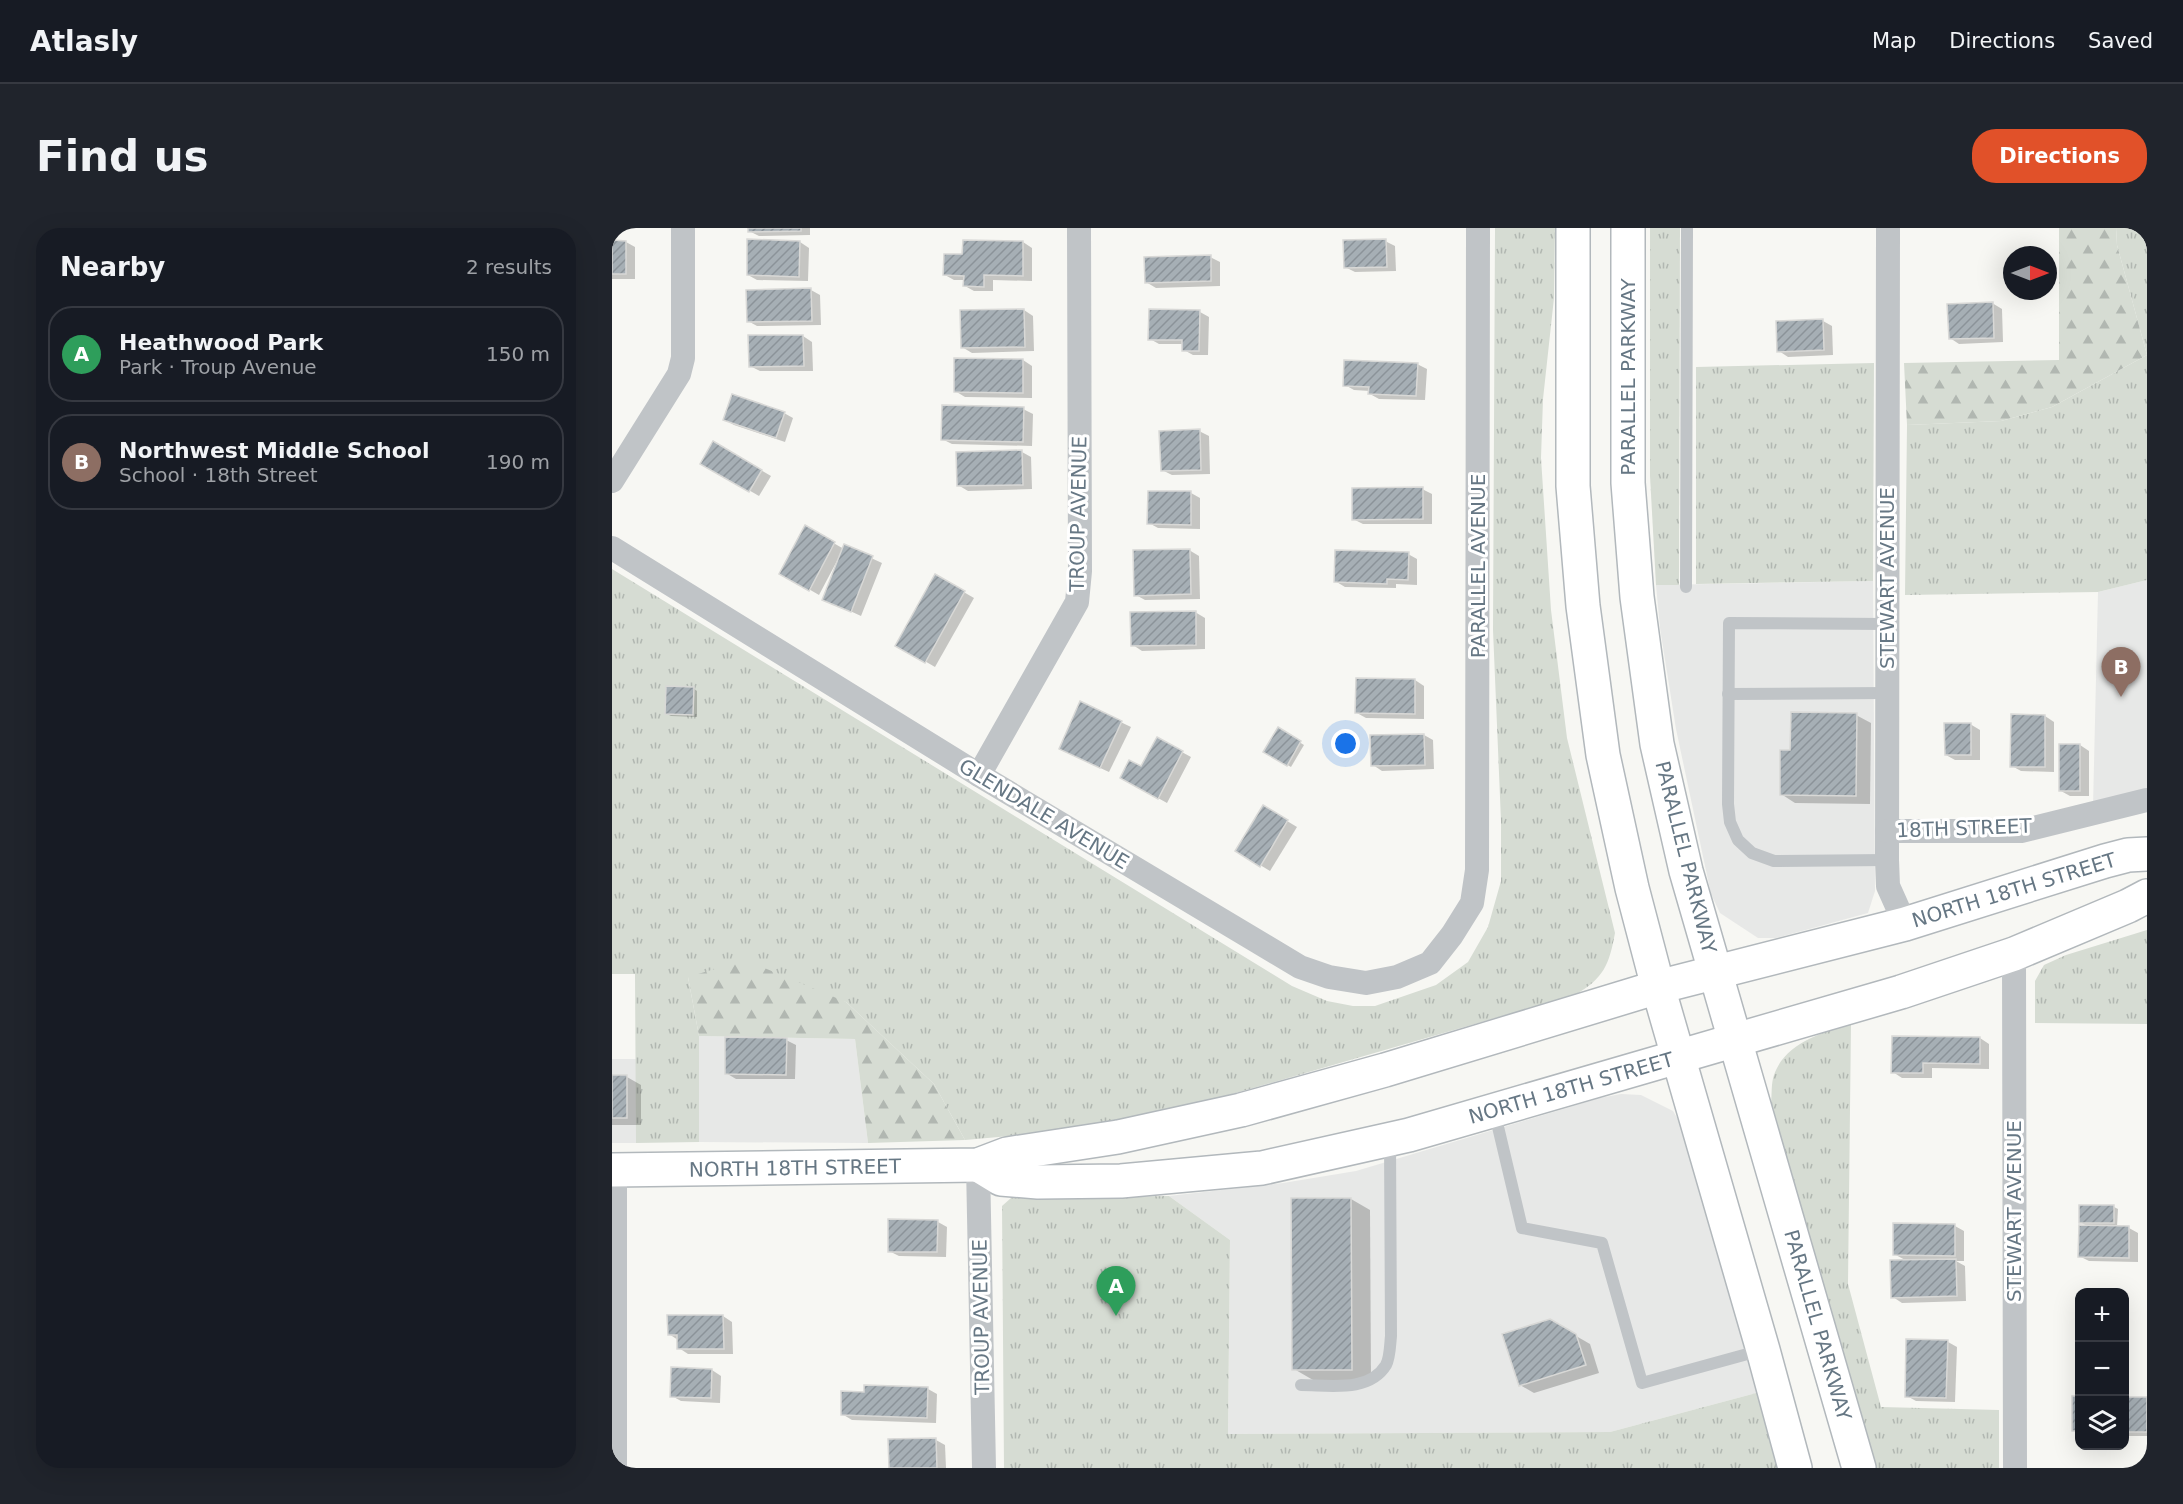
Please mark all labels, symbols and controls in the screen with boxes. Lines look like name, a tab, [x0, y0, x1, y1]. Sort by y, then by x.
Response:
text: Atlasly	[30, 25, 138, 58]
text: Map	[1872, 29, 1916, 53]
text: Directions	[1949, 29, 2055, 53]
text: Saved	[2088, 29, 2153, 53]
button: Directions	[1972, 129, 2147, 183]
text: Find us	[36, 132, 209, 181]
north arrow	[2003, 246, 2057, 300]
text: Nearby	[60, 252, 165, 282]
text: 2 results	[466, 255, 552, 279]
street label: PARALLEL PARKWAY	[1616, 278, 1640, 476]
text: Heathwood Park	[119, 330, 323, 355]
text: A	[74, 342, 89, 366]
text: 150 m	[486, 342, 550, 366]
text: Park · Troup Avenue	[119, 355, 317, 379]
street label: TROUP AVENUE	[1065, 436, 1091, 593]
text: Northwest Middle School	[119, 438, 429, 463]
text: B	[74, 450, 89, 474]
text: 190 m	[486, 450, 550, 474]
text: School · 18th Street	[119, 463, 318, 487]
street label: PARALLEL AVENUE	[1466, 474, 1490, 658]
street label: STEWART AVENUE	[1875, 487, 1899, 669]
pin: B	[2102, 648, 2140, 697]
your location	[1331, 729, 1360, 758]
street label: GLENDALE AVENUE	[955, 754, 1133, 874]
street label: PARALLEL PARKWAY	[1650, 758, 1722, 956]
street label: 18TH STREET	[1896, 814, 2033, 842]
street label: NORTH 18TH STREET	[1909, 847, 2120, 932]
street label: NORTH 18TH STREET	[1466, 1047, 1677, 1129]
street label: STEWART AVENUE	[2002, 1120, 2026, 1302]
street label: NORTH 18TH STREET	[689, 1154, 902, 1182]
street label: PARALLEL PARKWAY	[1779, 1227, 1857, 1424]
street label: TROUP AVENUE	[968, 1239, 994, 1396]
pin: A	[1096, 1266, 1136, 1316]
map controls	[2075, 1288, 2129, 1450]
button: +	[2075, 1288, 2129, 1342]
button: −	[2075, 1342, 2129, 1396]
button: layers	[2075, 1396, 2129, 1450]

